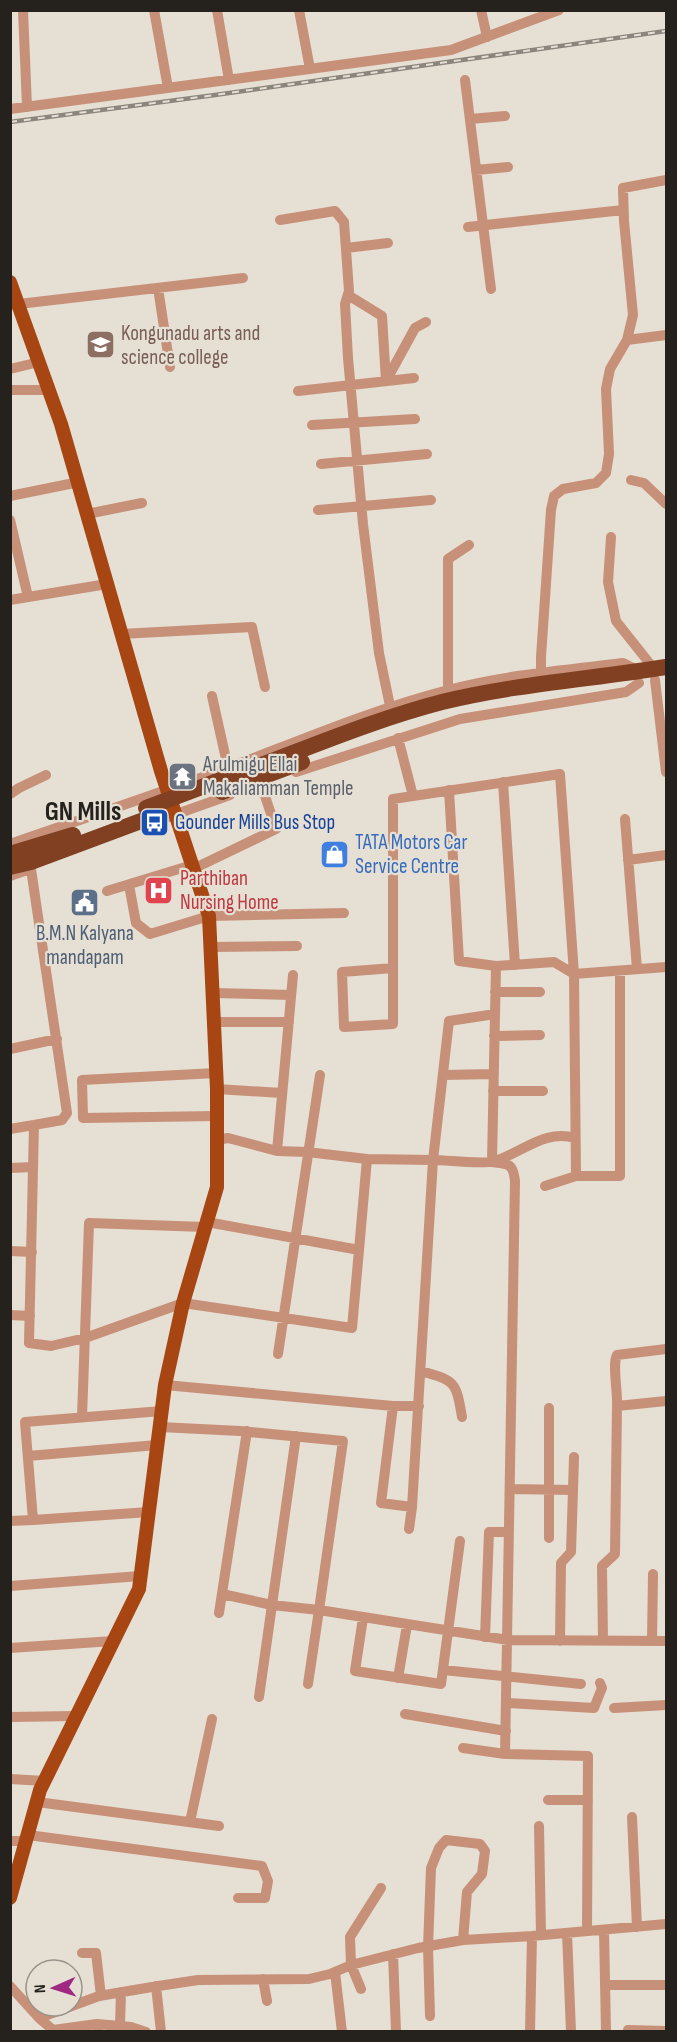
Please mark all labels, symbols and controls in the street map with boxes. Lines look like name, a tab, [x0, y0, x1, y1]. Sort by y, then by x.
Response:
place label: Kongunadu arts and science college	[121, 321, 260, 370]
school or university icon: Kongunadu arts and science college	[84, 329, 116, 361]
place label: Arulmigu Ellai Makaliamman Temple	[202, 752, 354, 801]
temple icon: Arulmigu Ellai Makaliamman Temple	[166, 760, 198, 792]
district label: GN Mills	[45, 796, 121, 828]
bus stop icon: Gounder Mills Bus Stop	[138, 806, 170, 838]
place label: Gounder Mills Bus Stop	[175, 810, 335, 835]
place label: TATA Motors Car Service Centre	[355, 830, 467, 879]
shop icon: TATA Motors Car Service Centre	[318, 838, 350, 870]
place label: Parthiban Nursing Home	[180, 866, 279, 915]
hospital icon: Parthiban Nursing Home	[143, 874, 175, 906]
public building icon: B.M.N Kalyana mandapam	[69, 886, 101, 918]
place label: B.M.N Kalyana mandapam	[36, 921, 134, 970]
north arrow	[24, 1958, 84, 2018]
text: N	[31, 1984, 50, 1993]

